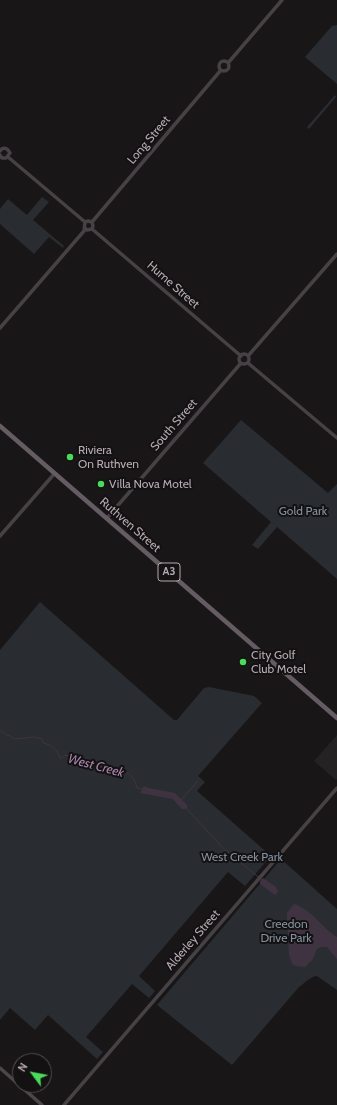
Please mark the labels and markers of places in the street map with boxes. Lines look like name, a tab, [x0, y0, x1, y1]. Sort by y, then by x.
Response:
place label: Riviera On Ruthven	[78, 443, 139, 471]
marker: Riviera On Ruthven	[65, 452, 75, 462]
place label: Villa Nova Motel	[109, 477, 192, 491]
marker: Villa Nova Motel	[96, 479, 106, 489]
place label: City Golf Club Motel	[251, 648, 306, 676]
marker: City Golf Club Motel	[238, 657, 248, 667]

